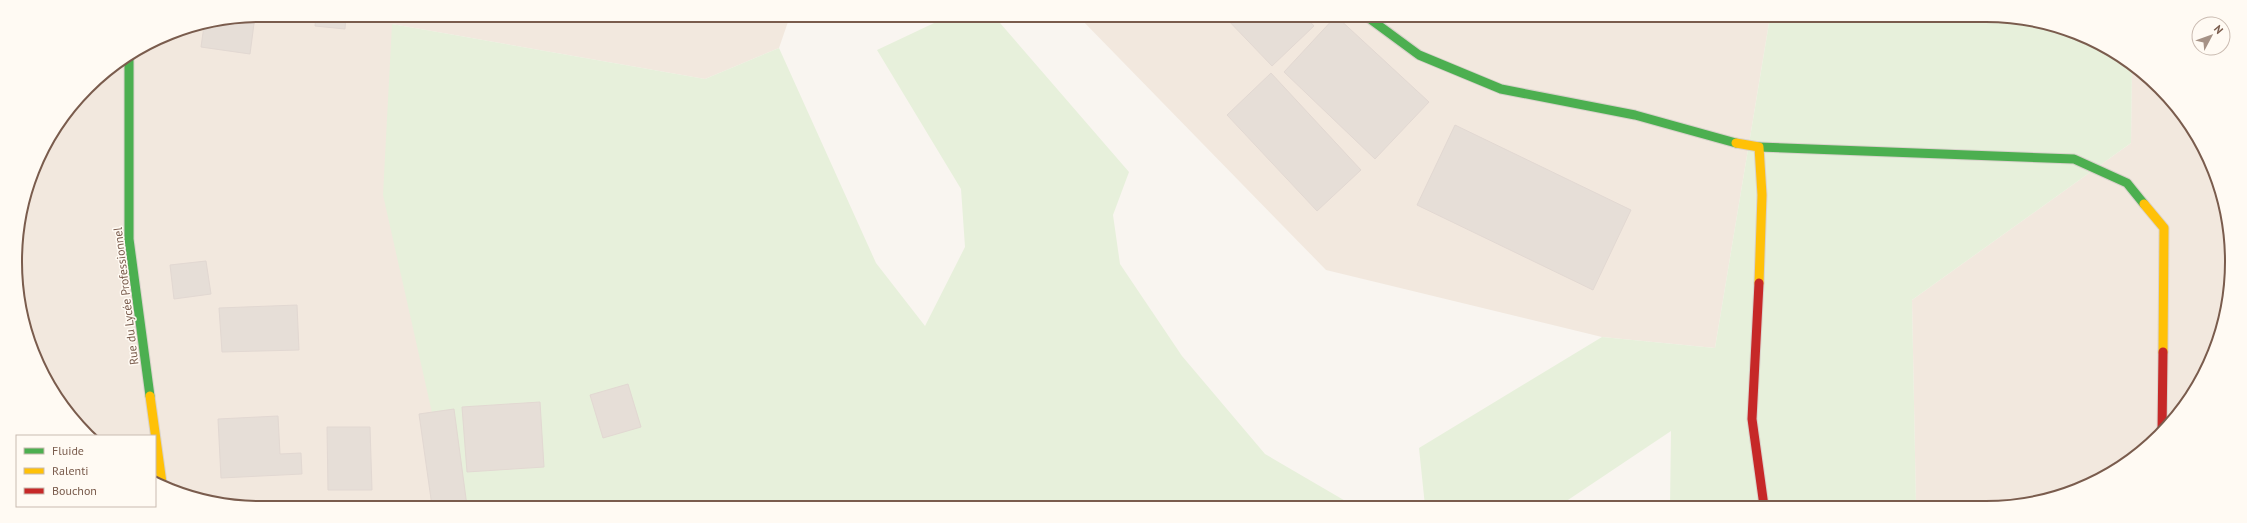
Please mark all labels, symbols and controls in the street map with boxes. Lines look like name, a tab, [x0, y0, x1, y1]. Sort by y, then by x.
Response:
north arrow	[2191, 16, 2231, 56]
text: N	[2211, 22, 2226, 37]
street label: Rue du Lycée Professionnel	[110, 226, 141, 366]
legend	[16, 435, 156, 507]
text: Fluide	[52, 443, 84, 458]
text: Ralenti	[52, 463, 88, 478]
text: Bouchon	[52, 483, 97, 498]

